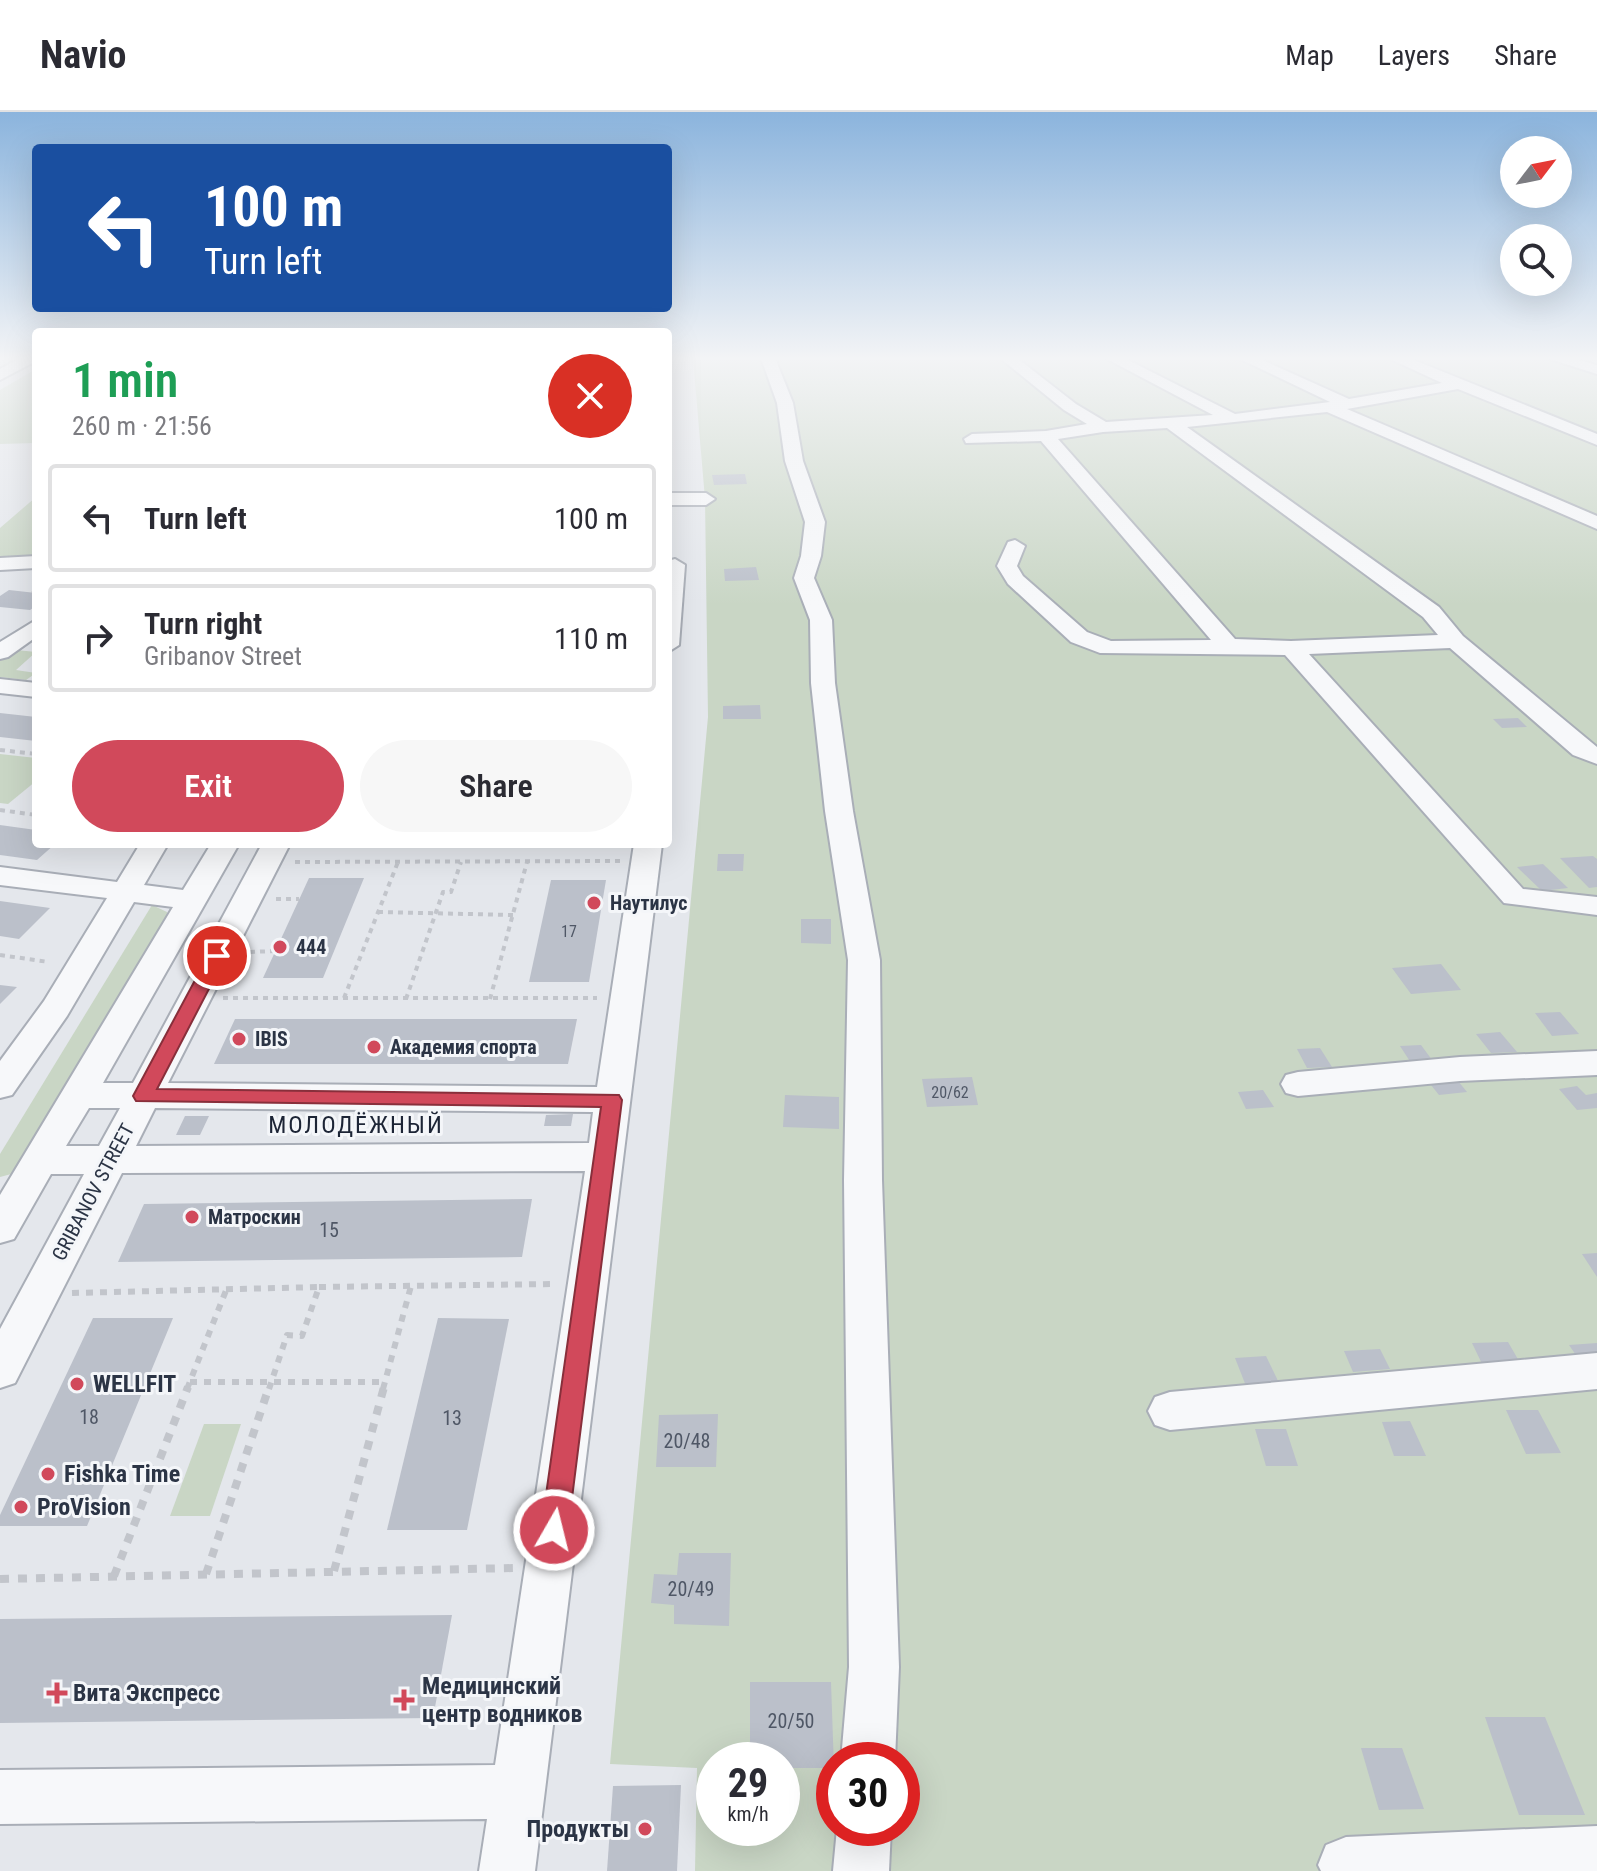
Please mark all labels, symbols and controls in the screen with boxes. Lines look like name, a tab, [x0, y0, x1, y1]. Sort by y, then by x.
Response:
text: Navio	[40, 33, 126, 77]
text: Map	[1285, 39, 1334, 72]
text: Layers	[1378, 39, 1450, 72]
text: Share	[1494, 39, 1557, 72]
north arrow	[1500, 136, 1572, 208]
map controls	[1500, 136, 1572, 296]
text: 100 m	[204, 174, 343, 240]
icon: left	[72, 176, 176, 280]
button: search	[1500, 224, 1572, 296]
text: Turn left	[204, 241, 322, 283]
text: 1 min	[72, 352, 178, 409]
button: close	[548, 354, 632, 438]
text: 260 m · 21:56	[72, 411, 212, 441]
icon: left	[76, 496, 120, 540]
text: Turn left	[144, 501, 247, 536]
text: 100 m	[554, 501, 628, 536]
text: Turn right	[144, 606, 262, 641]
icon: right	[76, 616, 120, 660]
text: 110 m	[554, 621, 628, 656]
text: Gribanov Street	[144, 641, 302, 671]
button: Exit	[72, 740, 344, 832]
button: Share	[360, 740, 632, 832]
place label: Наутилус	[610, 891, 688, 915]
marker: Наутилус	[585, 894, 603, 912]
pin	[183, 922, 251, 990]
house number: 17	[561, 922, 577, 941]
icon: arrive	[195, 934, 239, 978]
place label: 444	[296, 935, 326, 959]
marker: 444	[271, 938, 289, 956]
place label: IBIS	[255, 1027, 288, 1051]
marker: IBIS	[230, 1030, 248, 1048]
place label: Академия спорта	[390, 1035, 537, 1059]
marker: Академия спорта	[365, 1038, 383, 1056]
house number: 20/62	[931, 1083, 969, 1102]
district label: МОЛОДЁЖНЫЙ	[268, 1111, 444, 1139]
street label: GRIBANOV STREET	[47, 1119, 139, 1265]
place label: Матроскин	[208, 1205, 301, 1229]
marker: Матроскин	[183, 1208, 201, 1226]
house number: 15	[319, 1218, 339, 1242]
place label: WELLFIT	[93, 1370, 176, 1398]
marker: WELLFIT	[68, 1375, 86, 1393]
house number: 18	[79, 1405, 99, 1429]
house number: 13	[442, 1406, 462, 1430]
house number: 20/48	[664, 1429, 710, 1453]
place label: Fishka Time	[64, 1460, 180, 1488]
marker: Fishka Time	[39, 1465, 57, 1483]
position arrow	[512, 1488, 596, 1572]
place label: ProVision	[37, 1493, 131, 1521]
marker: ProVision	[12, 1498, 30, 1516]
house number: 20/49	[668, 1577, 714, 1601]
place label: Медицинский центр водников	[422, 1672, 582, 1728]
place label: Вита Экспресс	[73, 1679, 220, 1707]
marker: Вита Экспресс	[48, 1684, 66, 1702]
marker: Медицинский центр водников	[393, 1689, 415, 1711]
house number: 20/50	[768, 1709, 814, 1733]
speed limit sign: 30	[816, 1742, 920, 1846]
text: 29	[728, 1760, 768, 1807]
text: km/h	[727, 1802, 769, 1826]
place label: Продукты	[526, 1815, 629, 1843]
marker: Продукты	[636, 1820, 654, 1838]

